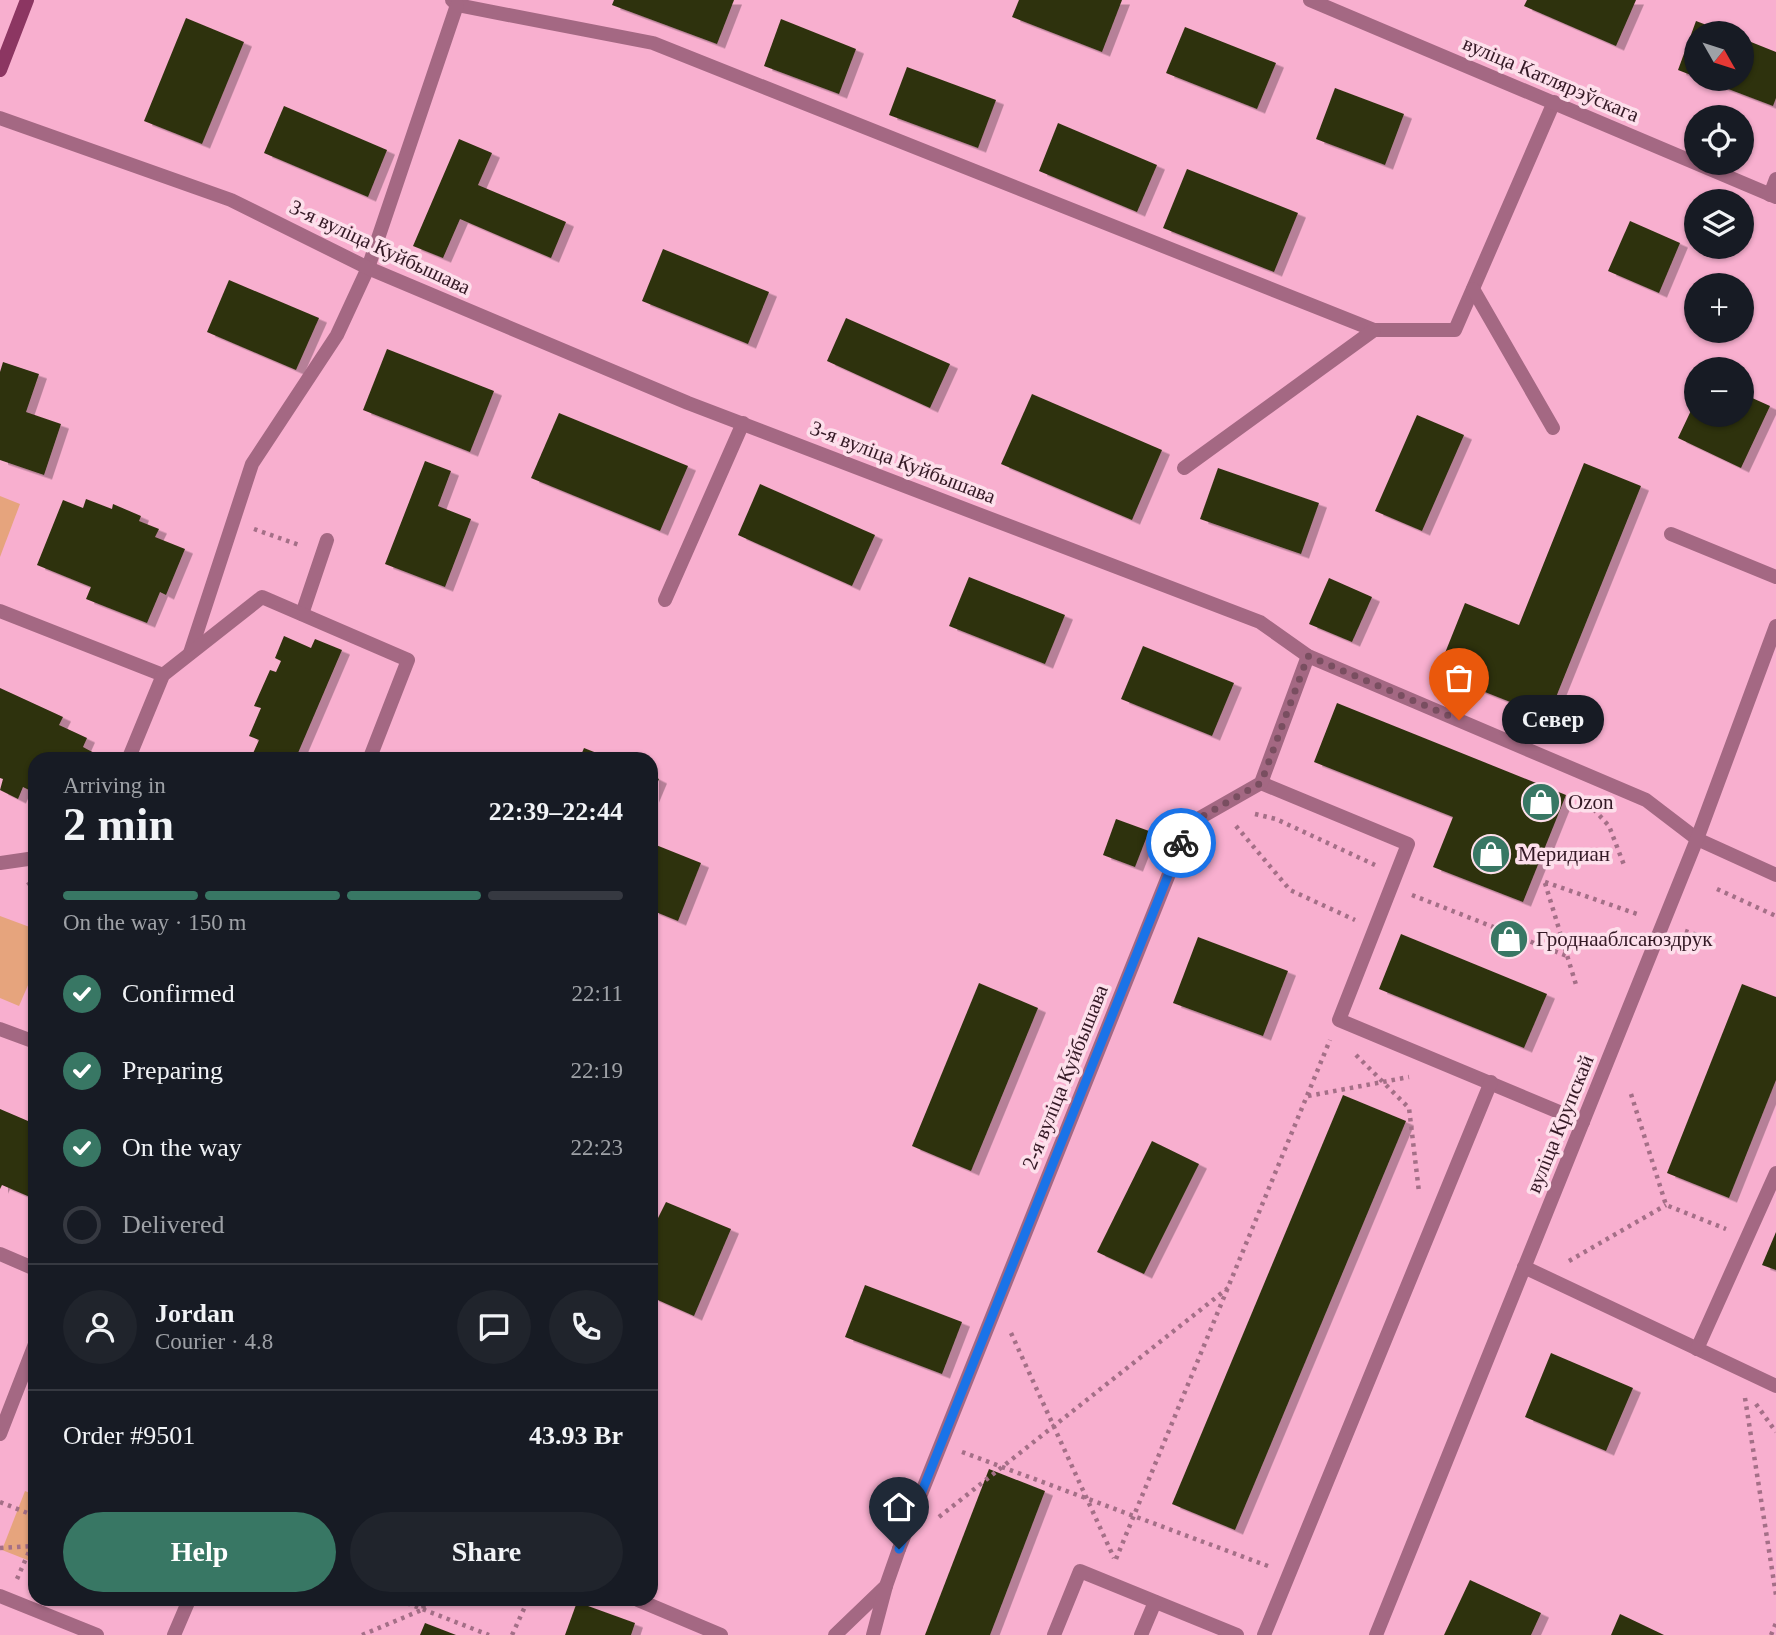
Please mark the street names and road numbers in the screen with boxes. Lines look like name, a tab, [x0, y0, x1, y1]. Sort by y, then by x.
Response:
street label: вуліца Катлярэўскага	[1459, 31, 1643, 127]
street label: 3-я вуліца Куйбышава	[286, 195, 475, 300]
street label: 3-я вуліца Куйбышава	[807, 416, 1000, 509]
street label: 2-я вуліца Куйбышава	[1017, 981, 1113, 1173]
street label: вуліца Крупскай	[1521, 1052, 1599, 1196]

